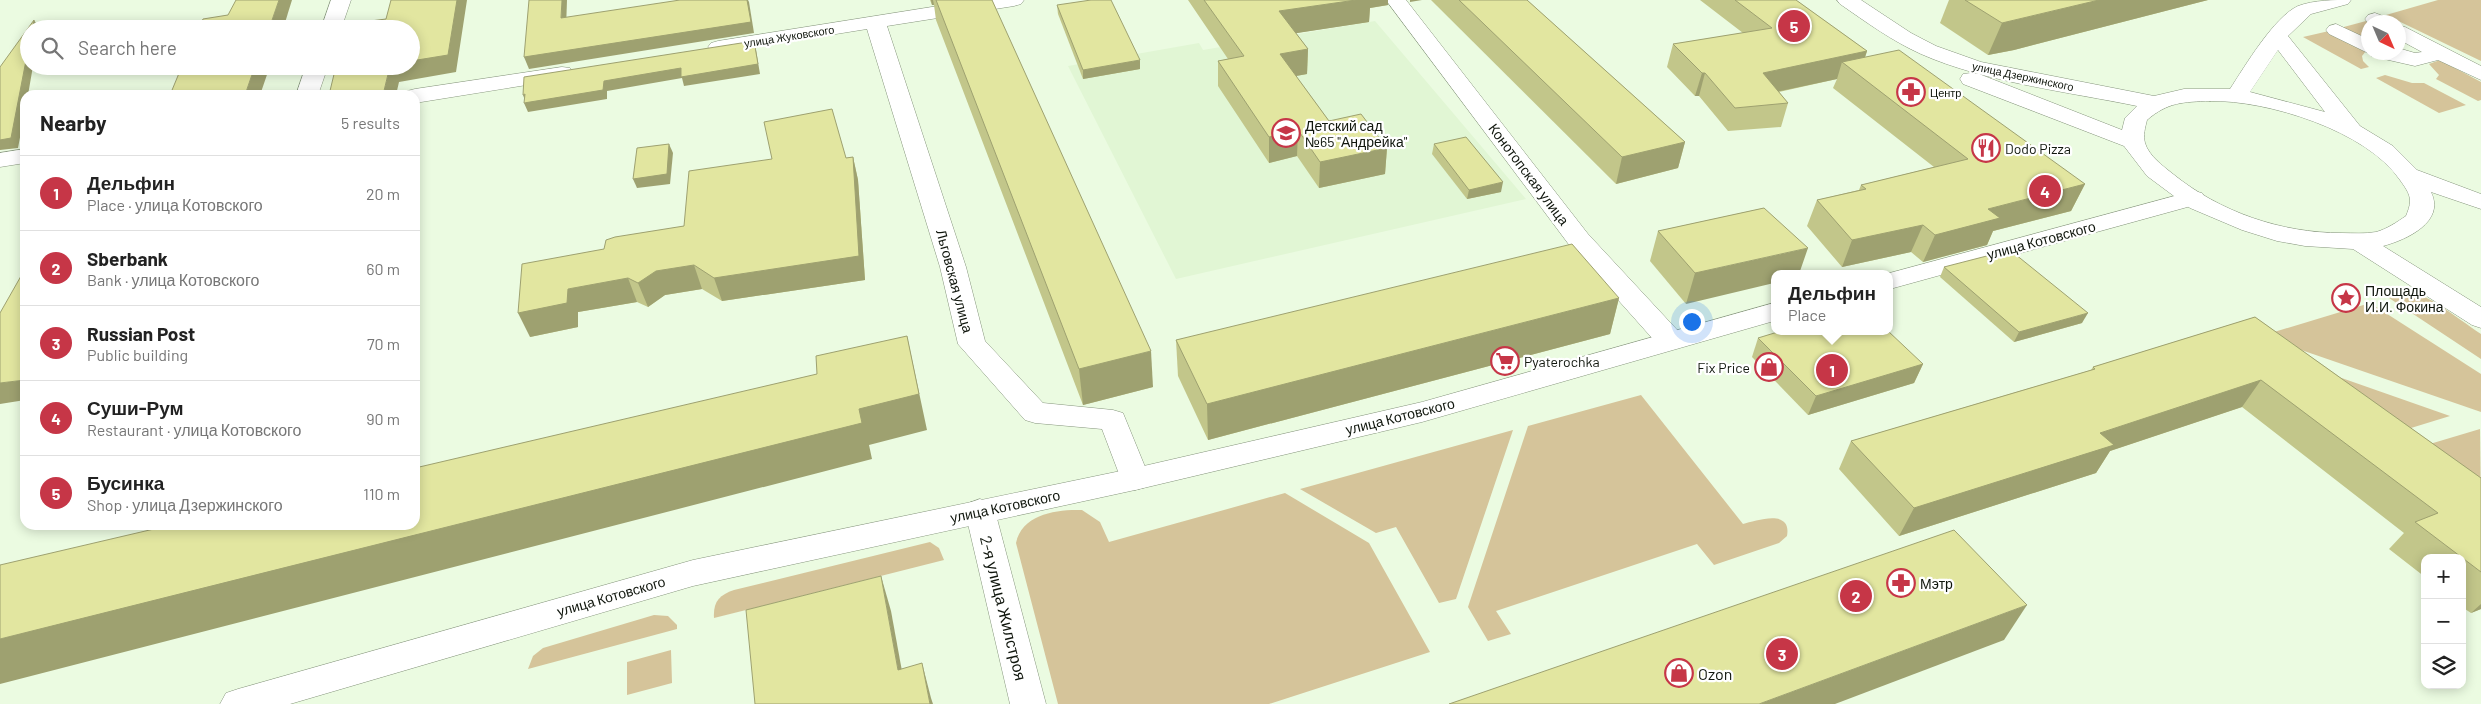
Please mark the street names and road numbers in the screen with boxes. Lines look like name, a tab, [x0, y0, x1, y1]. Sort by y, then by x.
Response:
street label: улица Жуковского	[743, 22, 835, 50]
street label: улица Дзержинского	[1971, 59, 2075, 93]
street label: Конотопская улица	[1485, 120, 1573, 228]
street label: улица Котовского	[1985, 217, 2097, 263]
street label: Льговская улица	[933, 227, 977, 335]
street label: улица Котовского	[1344, 394, 1457, 438]
street label: улица Котовского	[949, 486, 1062, 526]
street label: 2-я улица Жилстроя	[977, 534, 1031, 682]
street label: улица Котовского	[555, 572, 667, 620]

